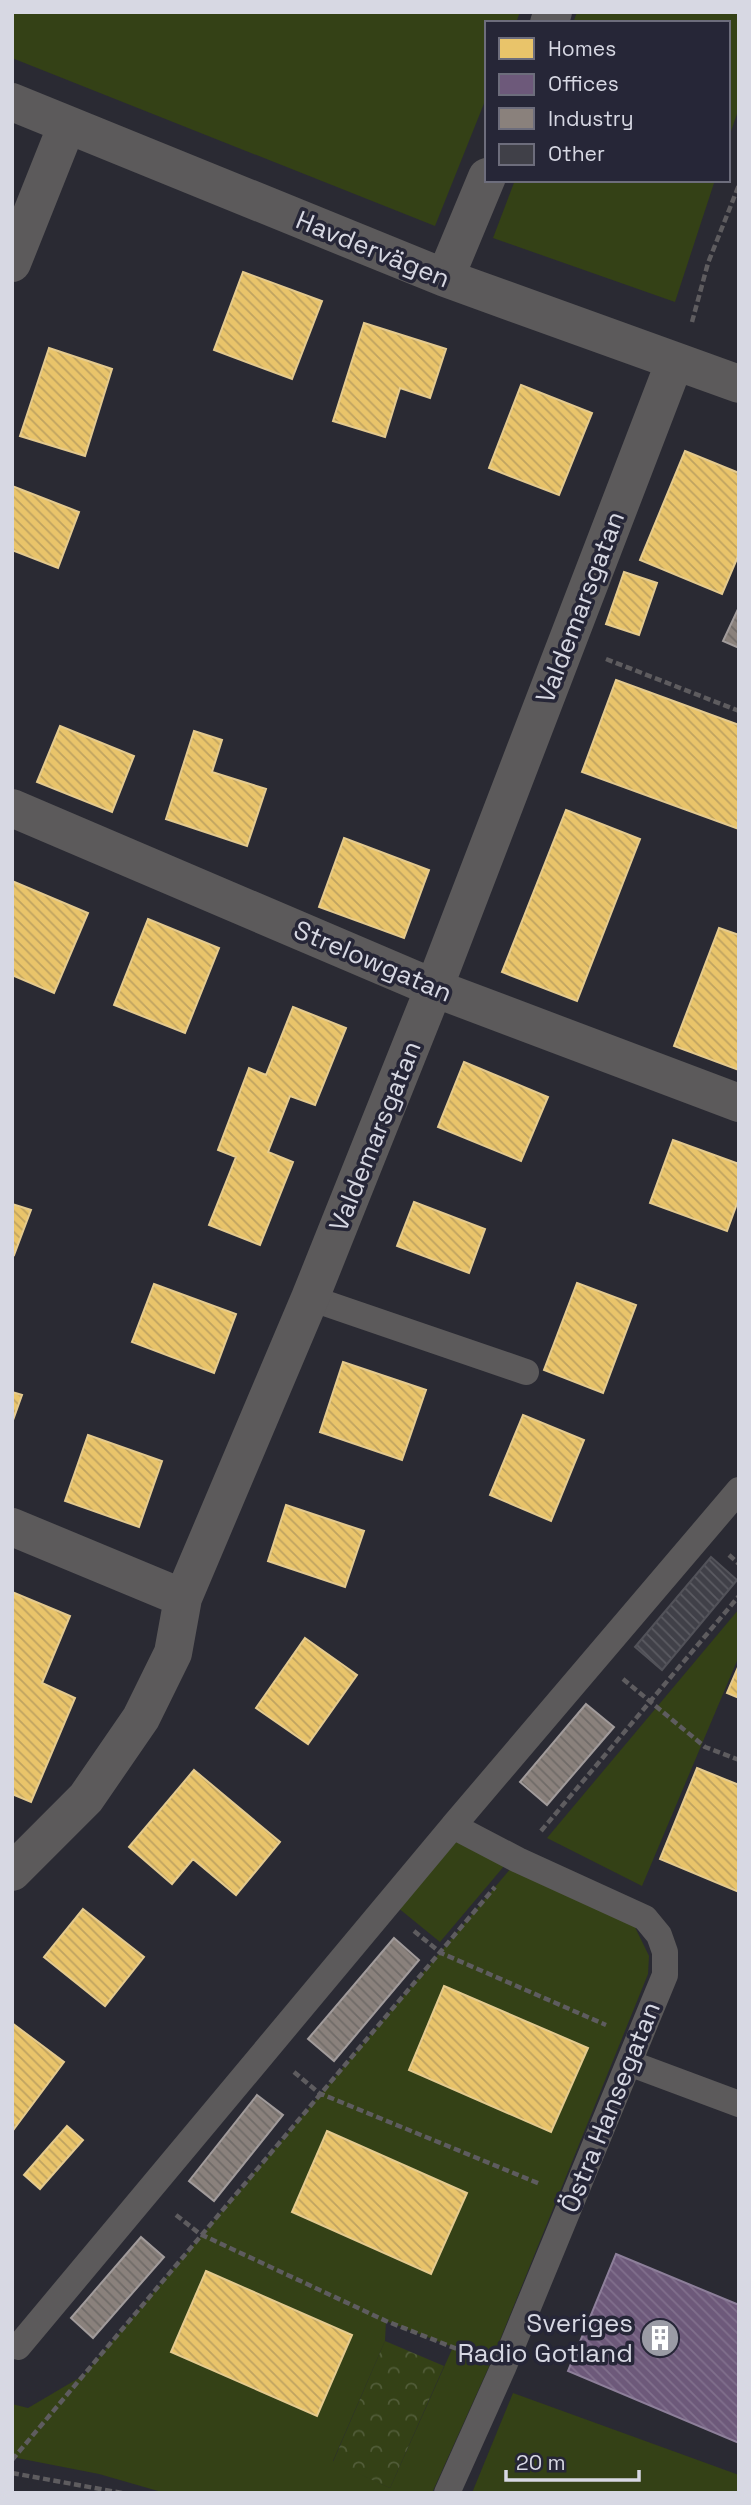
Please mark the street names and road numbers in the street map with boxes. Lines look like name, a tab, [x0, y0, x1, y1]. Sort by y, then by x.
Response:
street label: Havdervägen	[291, 203, 455, 295]
street label: Valdemarsgatan	[528, 506, 632, 708]
street label: Strelowgatan	[289, 912, 457, 1010]
street label: Valdemarsgatan	[321, 1036, 429, 1236]
street label: Östra Hansegatan	[552, 1997, 668, 2217]

